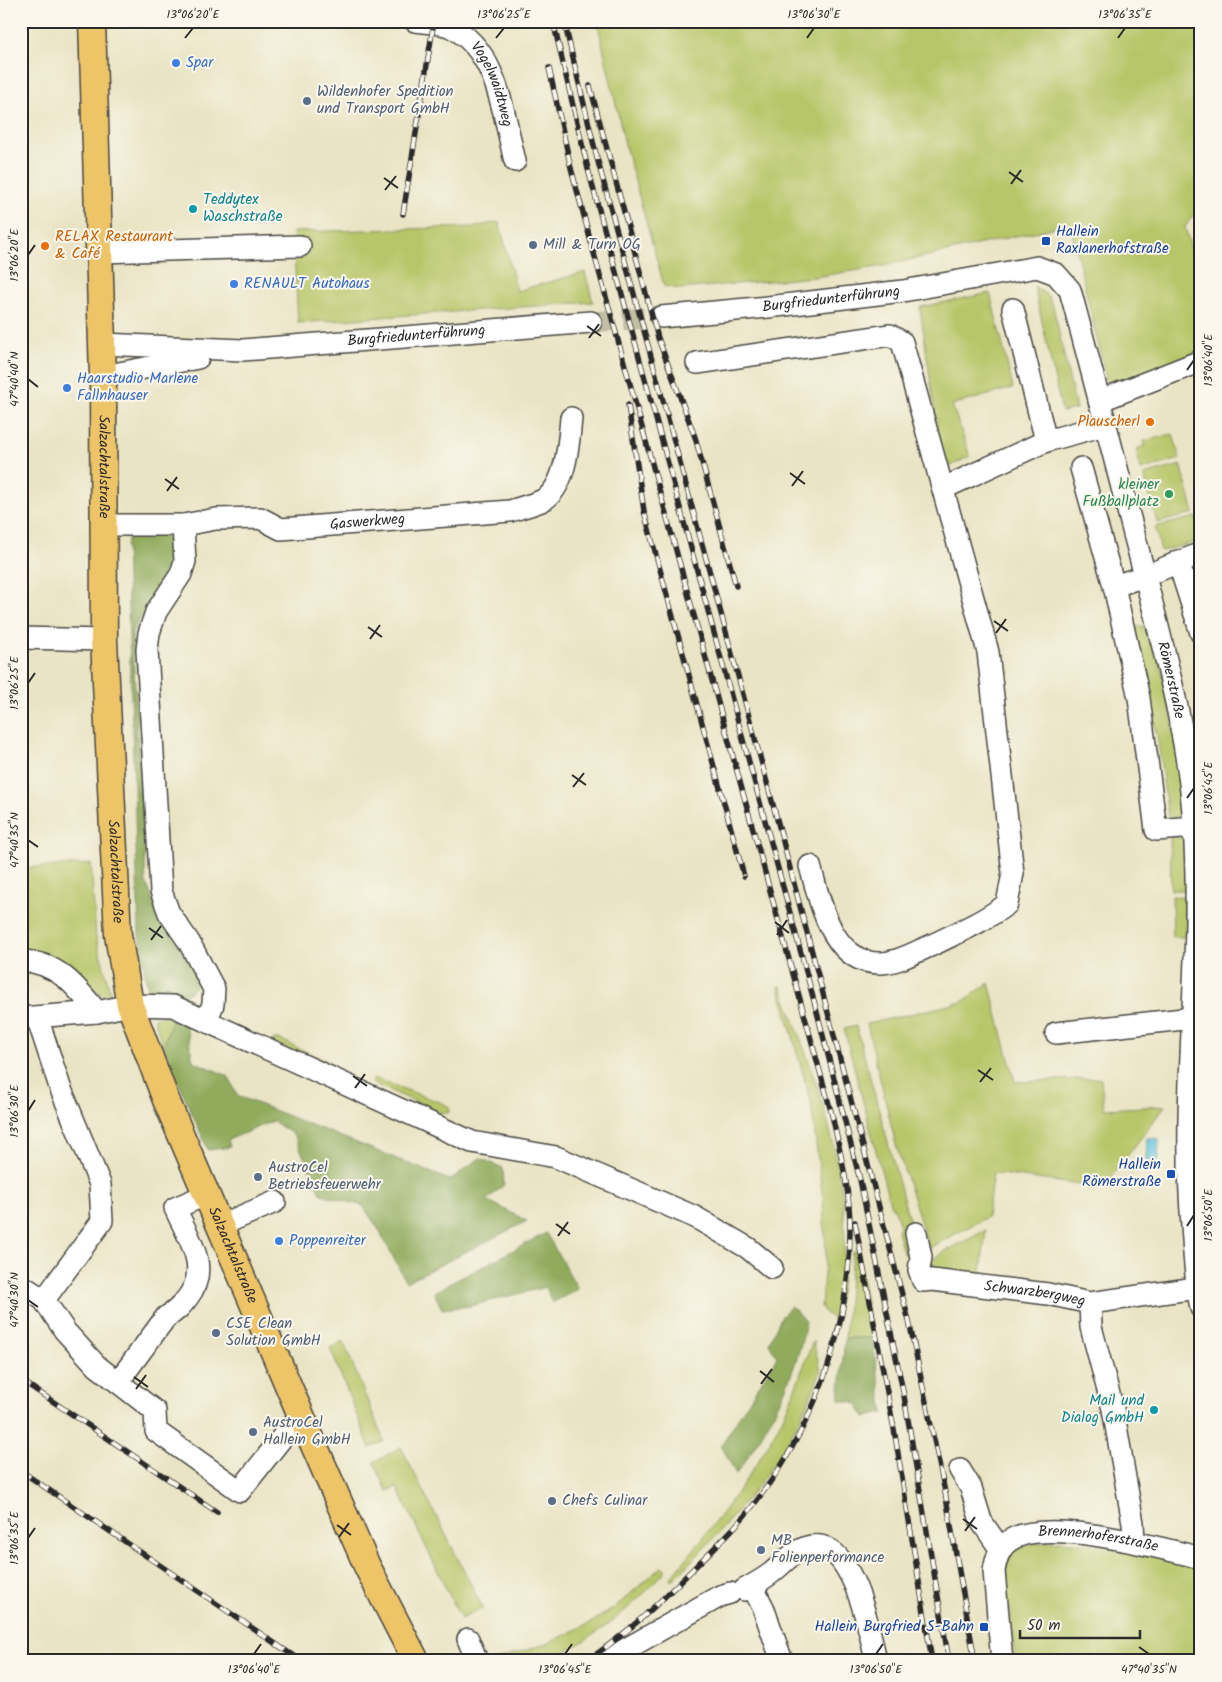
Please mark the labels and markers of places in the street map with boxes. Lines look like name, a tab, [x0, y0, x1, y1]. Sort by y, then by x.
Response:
place label: Spar	[186, 51, 214, 75]
marker: Spar	[170, 57, 182, 69]
place label: Wildenhofer Spedition und Transport GmbH	[317, 80, 454, 121]
marker: Wildenhofer Spedition und Transport GmbH	[301, 95, 313, 107]
place label: Teddytex Waschstraße	[203, 188, 283, 229]
marker: Teddytex Waschstraße	[187, 203, 199, 215]
place label: Hallein Raxlanerhofstraße	[1056, 220, 1169, 261]
place label: RELAX Restaurant & Café	[55, 225, 173, 266]
place label: Mill & Turn OG	[543, 233, 641, 257]
marker: Hallein Raxlanerhofstraße	[1040, 235, 1052, 247]
marker: Mill & Turn OG	[527, 239, 539, 251]
marker: RELAX Restaurant & Café	[39, 240, 51, 252]
place label: RENAULT Autohaus	[244, 272, 370, 296]
marker: RENAULT Autohaus	[228, 278, 240, 290]
place label: Haarstudio Marlene Fallnhauser	[77, 367, 199, 408]
marker: Haarstudio Marlene Fallnhauser	[61, 382, 73, 394]
place label: Plauscherl	[1077, 410, 1140, 434]
marker: Plauscherl	[1144, 416, 1156, 428]
place label: kleiner Fußballplatz	[1083, 473, 1160, 514]
marker: kleiner Fußballplatz	[1163, 488, 1175, 500]
place label: Hallein Römerstraße	[1082, 1153, 1161, 1194]
place label: AustroCel Betriebsfeuerwehr	[268, 1156, 382, 1197]
marker: Hallein Römerstraße	[1165, 1168, 1177, 1180]
marker: AustroCel Betriebsfeuerwehr	[252, 1171, 264, 1183]
place label: Poppenreiter	[289, 1229, 367, 1253]
marker: Poppenreiter	[273, 1235, 285, 1247]
place label: CSE Clean Solution GmbH	[226, 1312, 321, 1353]
marker: CSE Clean Solution GmbH	[210, 1327, 222, 1339]
place label: Mail und Dialog GmbH	[1061, 1389, 1145, 1430]
marker: Mail und Dialog GmbH	[1148, 1404, 1160, 1416]
place label: AustroCel Hallein GmbH	[263, 1411, 351, 1452]
marker: AustroCel Hallein GmbH	[247, 1426, 259, 1438]
place label: Chefs Culinar	[562, 1489, 648, 1513]
marker: Chefs Culinar	[546, 1495, 558, 1507]
place label: MB Folienperformance	[771, 1529, 885, 1570]
marker: MB Folienperformance	[755, 1544, 767, 1556]
place label: Hallein Burgfried S-Bahn	[814, 1615, 974, 1639]
marker: Hallein Burgfried S-Bahn	[978, 1621, 990, 1633]

